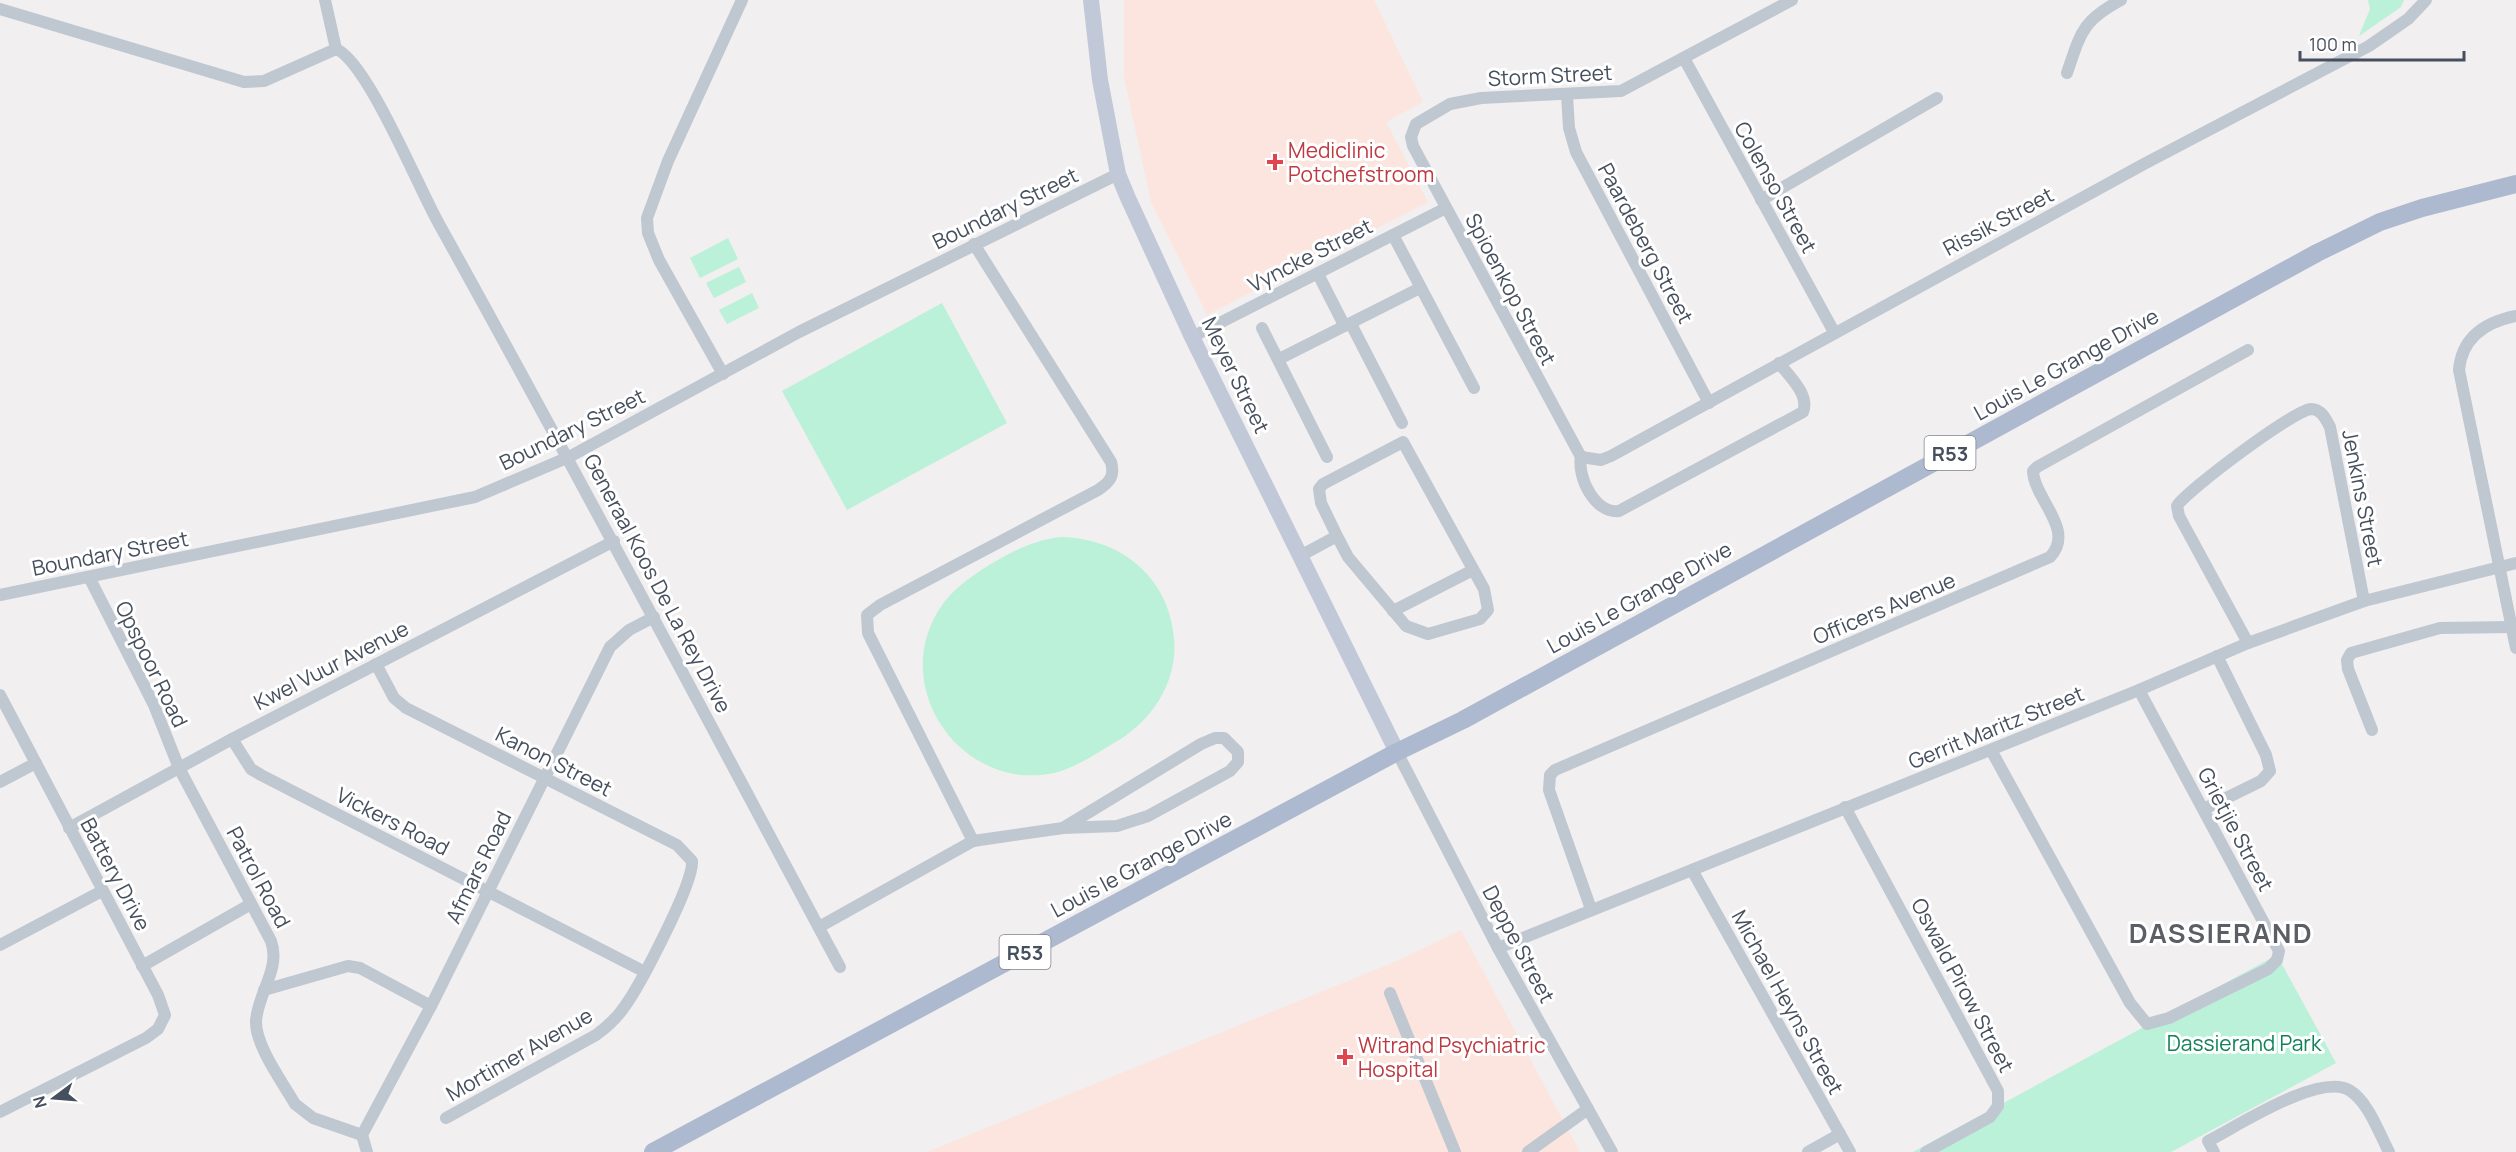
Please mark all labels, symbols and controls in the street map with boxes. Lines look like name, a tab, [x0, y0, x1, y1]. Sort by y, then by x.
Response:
scale bar	[2300, 24, 2464, 62]
text: 100 m	[2309, 32, 2357, 56]
street label: Storm Street	[1487, 58, 1613, 92]
street label: Colenso Street	[1728, 116, 1824, 258]
place label: Mediclinic Potchefstroom	[1288, 136, 1434, 188]
marker: Mediclinic Potchefstroom	[1266, 153, 1284, 171]
street label: Paardeberg Street	[1592, 158, 1700, 328]
street label: Boundary Street	[928, 161, 1082, 255]
street label: Rissik Street	[1938, 180, 2058, 262]
street label: Spioenkop Street	[1459, 208, 1563, 370]
street label: Vyncke Street	[1243, 212, 1377, 298]
street label: Louis Le Grange Drive	[1969, 302, 2163, 426]
street label: Meyer Street	[1196, 312, 1276, 438]
street label: Boundary Street	[495, 382, 649, 476]
street label: Jenkins Street	[2336, 427, 2390, 569]
road number: R53	[1924, 436, 1976, 470]
street label: Generaal Koos De La Rey Drive	[578, 449, 738, 717]
street label: Boundary Street	[29, 524, 191, 582]
street label: Louis Le Grange Drive	[1542, 535, 1736, 659]
street label: Officers Avenue	[1808, 565, 1960, 651]
street label: Opspoor Road	[109, 596, 195, 732]
street label: Kwel Vuur Avenue	[249, 614, 413, 716]
street label: Gerrit Maritz Street	[1904, 679, 2088, 775]
street label: Kanon Street	[491, 720, 617, 802]
street label: Grietjie Street	[2192, 762, 2280, 896]
street label: Vickers Road	[332, 781, 454, 861]
street label: Louis le Grange Drive	[1046, 804, 1236, 924]
street label: Afmars Road	[439, 806, 517, 928]
street label: Battery Drive	[74, 813, 158, 935]
street label: Patrol Road	[221, 821, 297, 933]
street label: Deppe Street	[1476, 880, 1562, 1008]
street label: Oswald Pirow Street	[1905, 893, 2021, 1077]
street label: Michael Heyns Street	[1726, 905, 1850, 1099]
district label: DASSIERAND	[2129, 914, 2313, 951]
road number: R53	[1000, 935, 1050, 969]
street label: Mortimer Avenue	[441, 1001, 597, 1107]
park label: Dassierand Park	[2167, 1029, 2322, 1057]
place label: Witrand Psychiatric Hospital	[1358, 1031, 1546, 1083]
marker: Witrand Psychiatric Hospital	[1336, 1048, 1354, 1066]
north arrow	[24, 1068, 84, 1128]
text: N	[27, 1094, 52, 1111]

